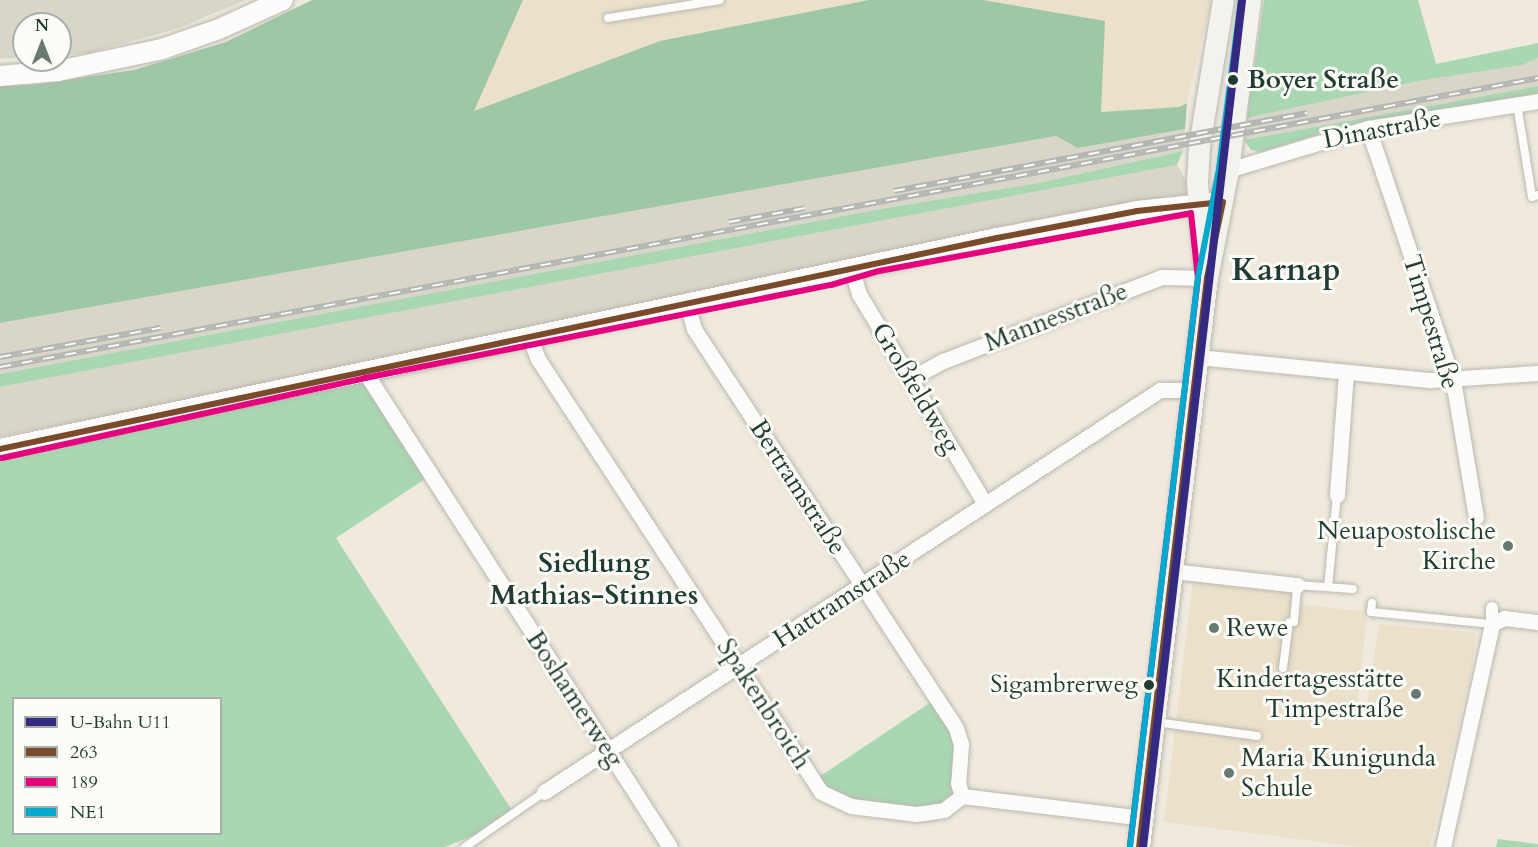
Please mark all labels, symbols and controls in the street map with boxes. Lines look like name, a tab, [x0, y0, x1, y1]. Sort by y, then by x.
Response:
north arrow	[12, 12, 72, 72]
text: N	[35, 15, 49, 37]
place label: Boyer Straße	[1247, 64, 1399, 96]
marker: Boyer Straße	[1224, 71, 1242, 89]
street label: Dinastraße	[1320, 102, 1444, 156]
district label: Karnap	[1231, 251, 1341, 289]
street label: Timpestraße	[1396, 251, 1466, 393]
street label: Mannesstraße	[980, 275, 1132, 359]
street label: Großfeldweg	[865, 317, 967, 459]
street label: Bertramstraße	[743, 414, 853, 560]
place label: Neuapostolische Kirche	[1317, 515, 1496, 576]
marker: Neuapostolische Kirche	[1501, 539, 1515, 553]
street label: Hattramstraße	[768, 543, 916, 655]
district label: Siedlung Mathias-Stinnes	[490, 546, 698, 612]
place label: Rewe	[1226, 612, 1288, 644]
marker: Rewe	[1207, 621, 1221, 635]
street label: Boshamerweg	[519, 625, 631, 773]
street label: Spakenbroich	[710, 633, 818, 775]
place label: Kindertagesstätte Timpestraße	[1216, 663, 1404, 724]
place label: Sigambrerweg	[990, 671, 1138, 699]
marker: Sigambrerweg	[1143, 679, 1155, 691]
marker: Kindertagesstätte Timpestraße	[1409, 687, 1423, 701]
legend	[12, 697, 222, 835]
text: U-Bahn U11	[70, 710, 171, 735]
text: 263	[70, 740, 98, 765]
place label: Maria Kunigunda Schule	[1241, 742, 1436, 804]
marker: Maria Kunigunda Schule	[1222, 766, 1236, 780]
text: 189	[70, 770, 98, 795]
text: NE1	[70, 800, 106, 825]

